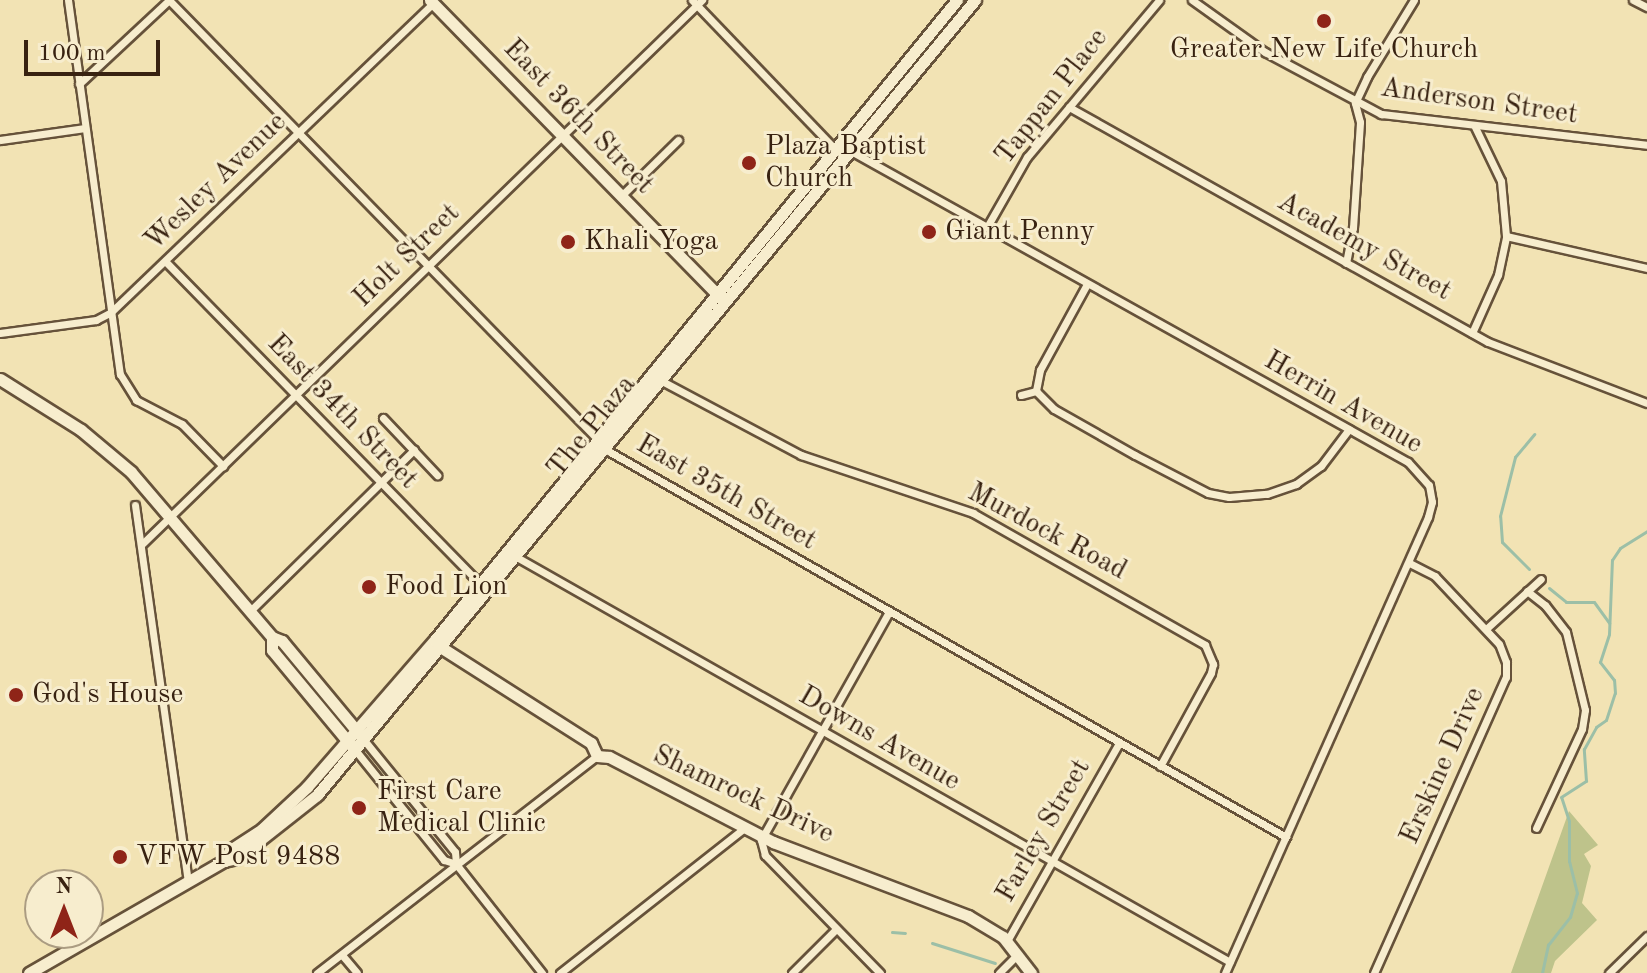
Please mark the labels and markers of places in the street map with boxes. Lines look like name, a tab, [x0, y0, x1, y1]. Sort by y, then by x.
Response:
marker: Greater New Life Church	[1315, 12, 1333, 30]
place label: Greater New Life Church	[1170, 33, 1478, 67]
place label: Plaza Baptist Church	[765, 130, 926, 196]
marker: Plaza Baptist Church	[740, 154, 758, 172]
place label: Giant Penny	[945, 215, 1095, 249]
marker: Giant Penny	[920, 223, 938, 241]
place label: Khali Yoga	[584, 225, 718, 259]
marker: Khali Yoga	[559, 233, 577, 251]
place label: Food Lion	[385, 570, 507, 604]
marker: Food Lion	[360, 578, 378, 596]
place label: God's House	[32, 678, 183, 712]
marker: God's House	[7, 686, 25, 704]
place label: First Care Medical Clinic	[377, 775, 546, 841]
marker: First Care Medical Clinic	[348, 797, 370, 819]
place label: VFW Post 9488	[136, 840, 341, 874]
marker: VFW Post 9488	[111, 848, 129, 866]

